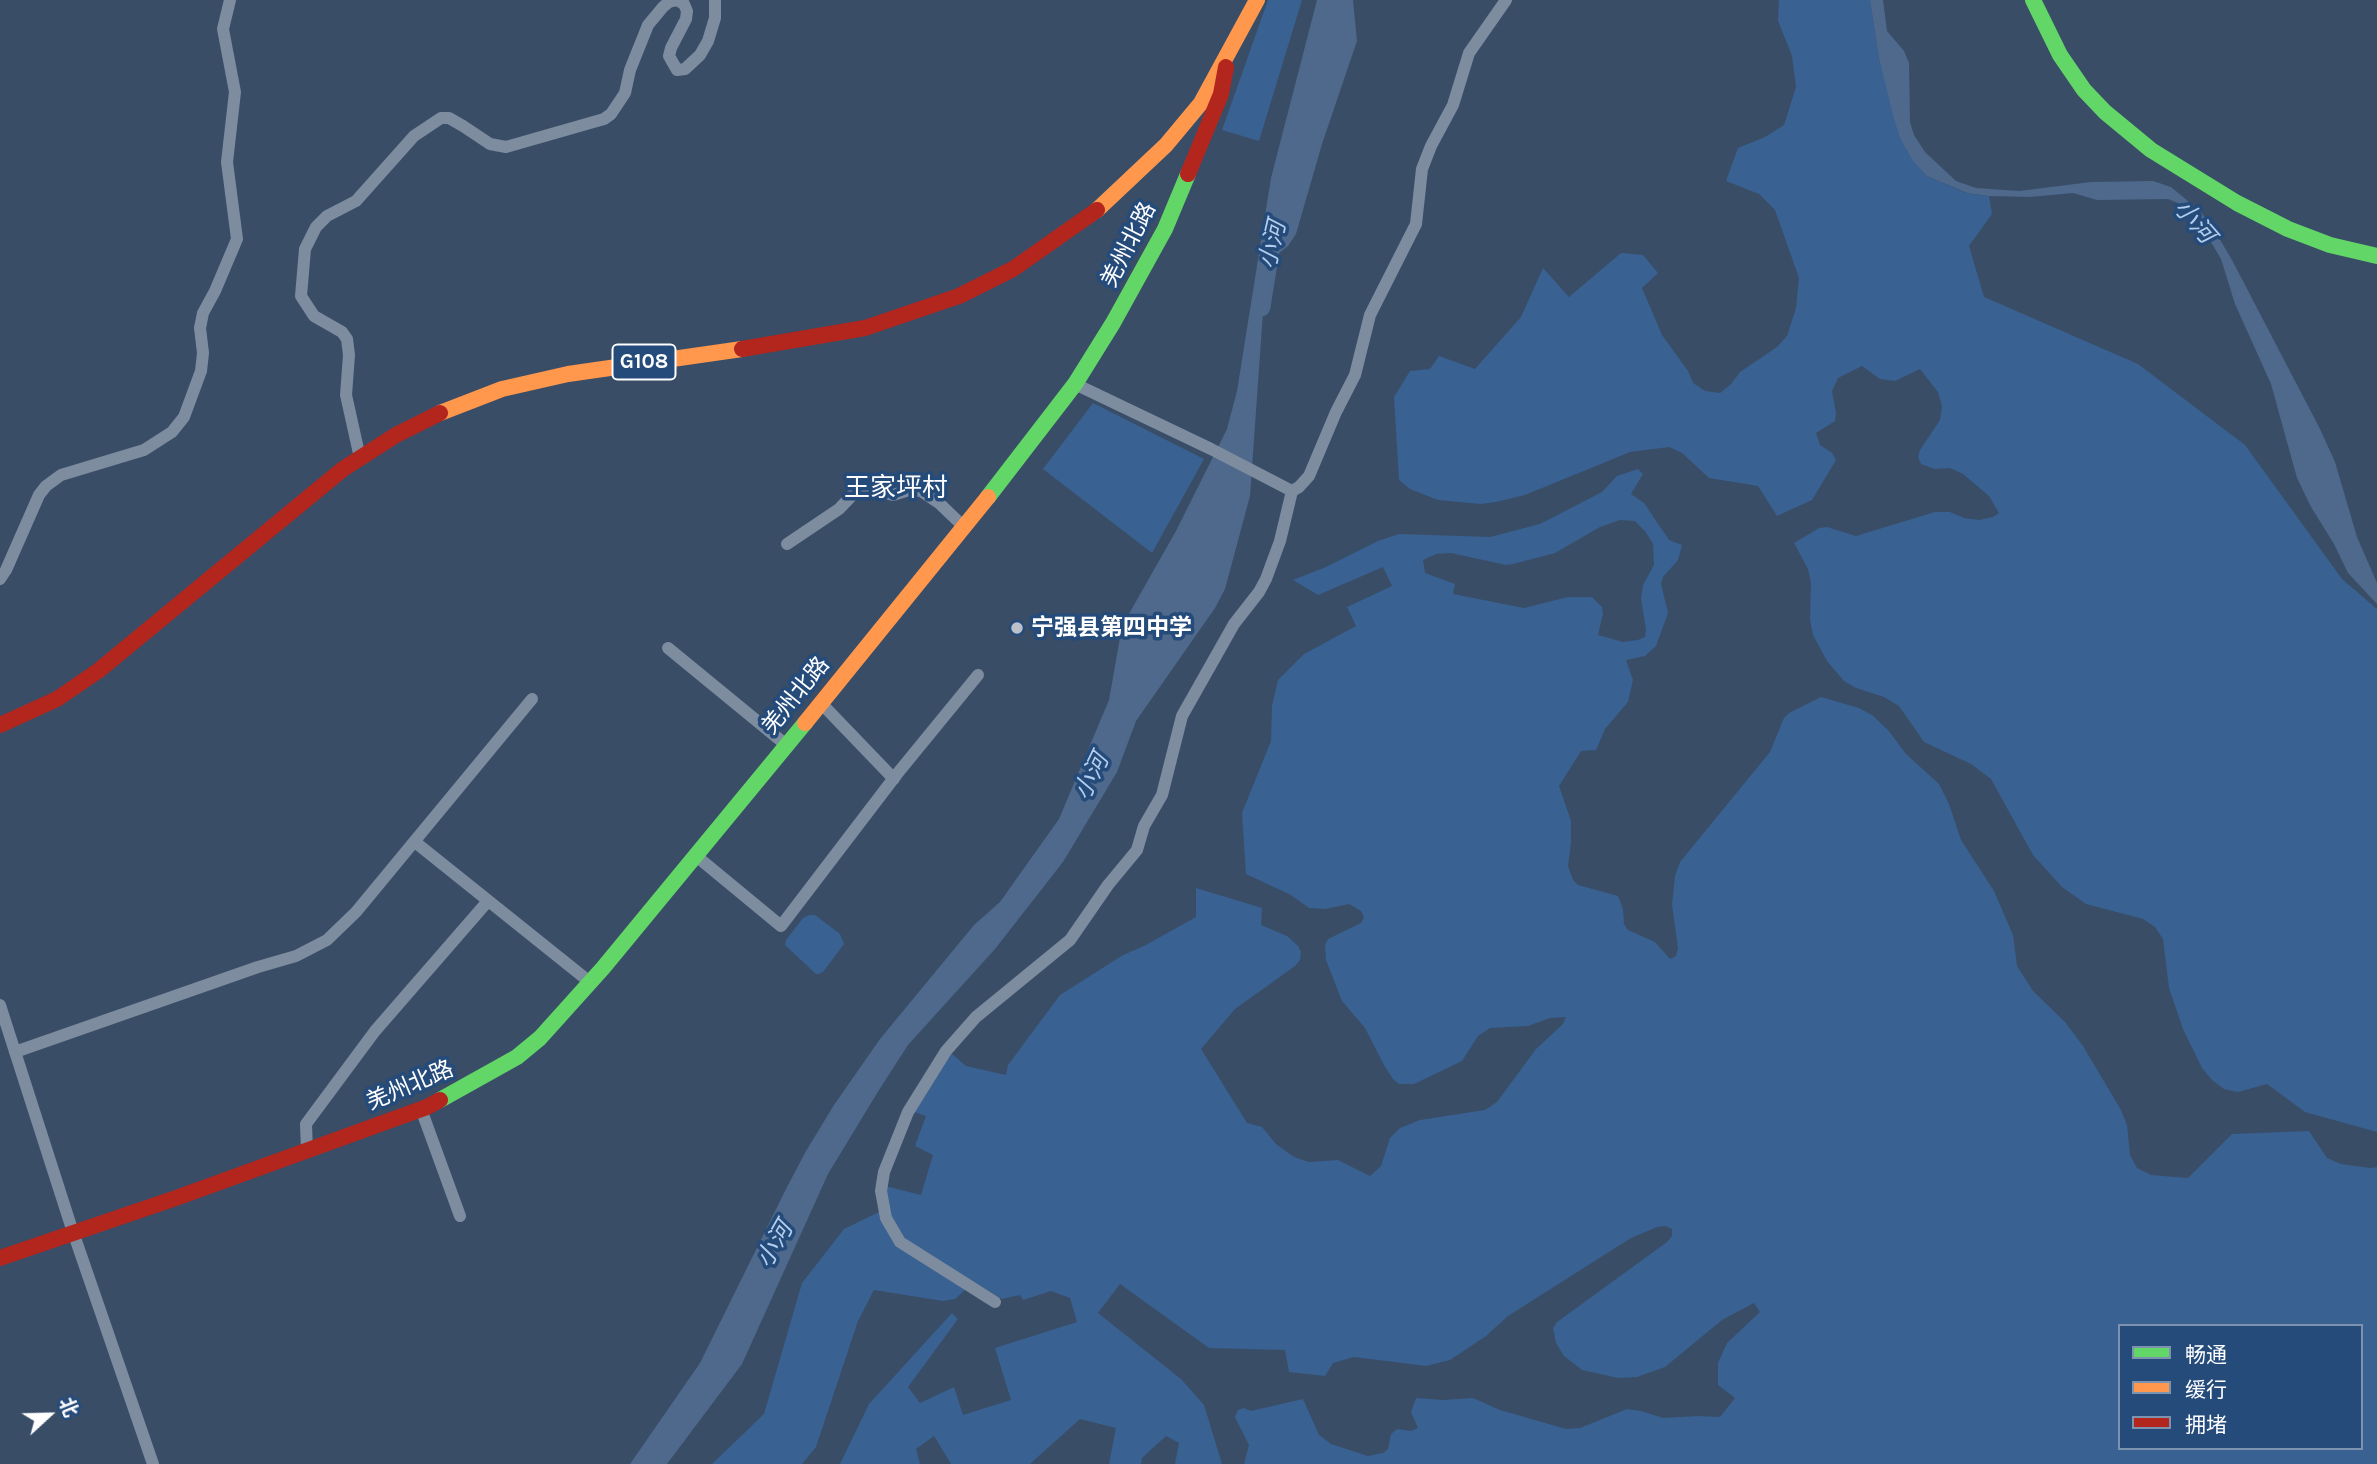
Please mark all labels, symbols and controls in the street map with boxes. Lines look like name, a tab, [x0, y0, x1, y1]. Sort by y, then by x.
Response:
water label: 小河	[2167, 194, 2221, 250]
street label: 羌州北路	[1096, 198, 1162, 292]
water label: 小河	[1254, 218, 1292, 272]
road number: G108	[612, 344, 676, 380]
district label: 王家坪村	[844, 473, 948, 505]
place label: 宁强县第四中学	[1031, 614, 1192, 642]
marker: 宁强县第四中学	[1009, 620, 1025, 636]
street label: 羌州北路	[756, 652, 836, 740]
water label: 小河	[1069, 749, 1115, 805]
street label: 羌州北路	[362, 1055, 458, 1117]
water label: 小河	[751, 1217, 799, 1273]
legend	[2118, 1324, 2363, 1450]
text: 畅通	[2185, 1343, 2227, 1367]
text: 缓行	[2185, 1378, 2227, 1402]
north arrow	[14, 1380, 84, 1450]
text: 北	[55, 1394, 82, 1420]
text: 拥堵	[2185, 1413, 2227, 1437]

